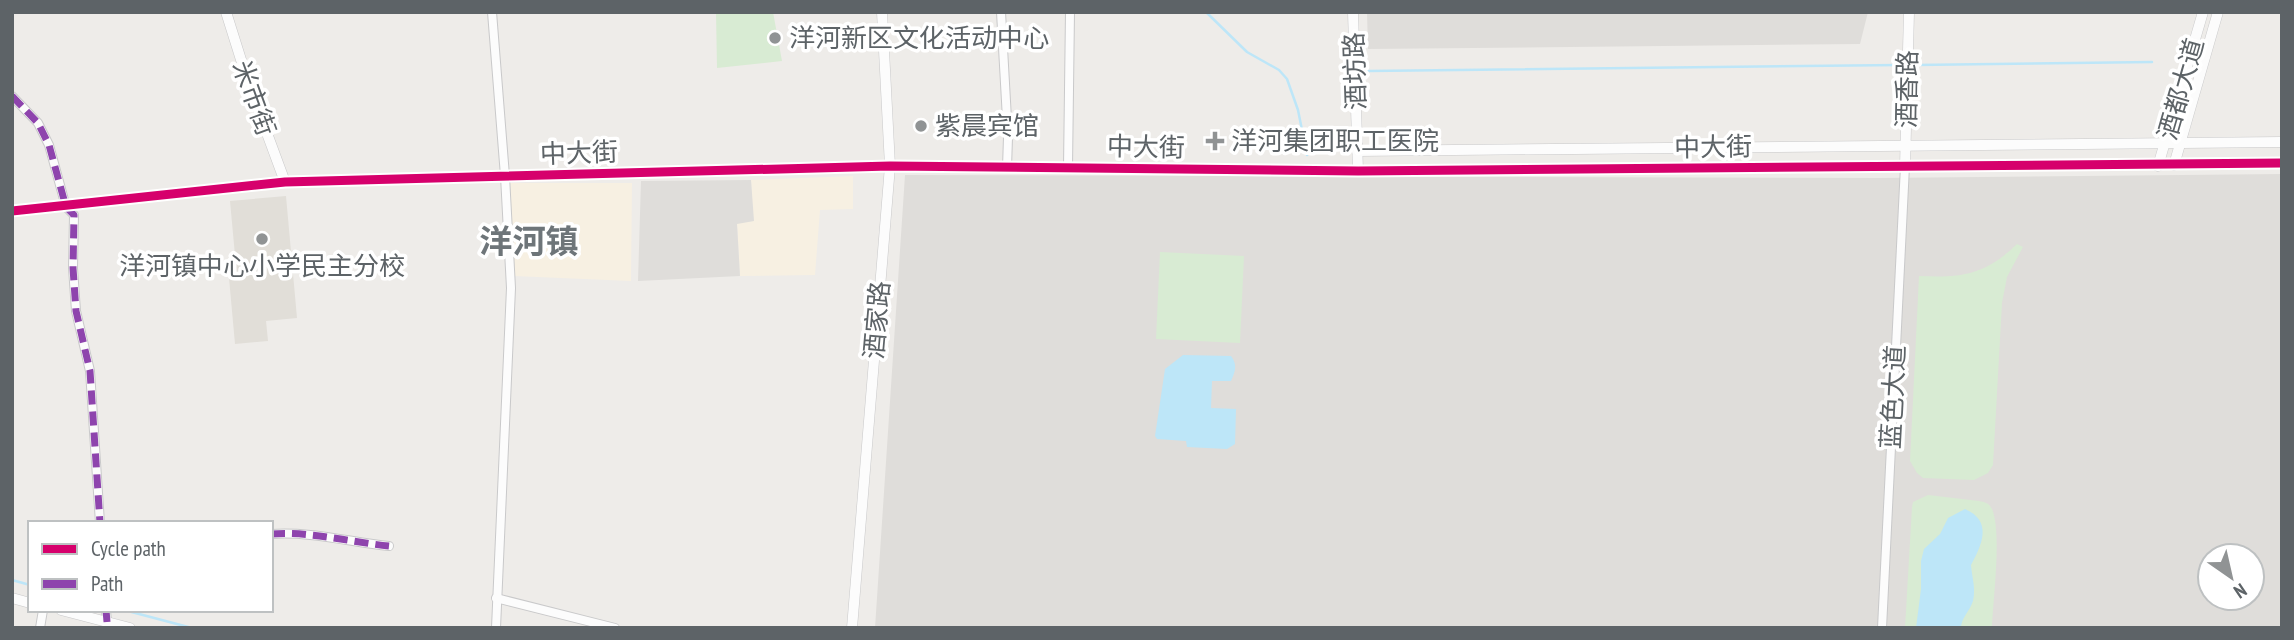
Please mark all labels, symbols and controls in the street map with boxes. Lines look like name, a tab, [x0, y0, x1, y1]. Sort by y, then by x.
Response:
place label: 洋河新区文化活动中心	[789, 21, 1049, 54]
marker: 洋河新区文化活动中心	[767, 30, 783, 46]
street label: 酒坊路	[1337, 31, 1372, 111]
street label: 酒都大道	[2150, 34, 2211, 143]
street label: 酒香路	[1889, 50, 1924, 128]
street label: 米市街	[226, 56, 283, 140]
place label: 紫晨宾馆	[935, 109, 1039, 142]
marker: 紫晨宾馆	[913, 118, 929, 134]
place label: 洋河集团职工医院	[1231, 124, 1439, 157]
street label: 中大街	[1107, 129, 1185, 164]
street label: 中大街	[1674, 129, 1752, 164]
marker: 洋河集团职工医院	[1205, 131, 1225, 151]
street label: 中大街	[539, 135, 619, 170]
district label: 洋河镇	[480, 219, 579, 262]
marker: 洋河镇中心小学民主分校	[254, 231, 270, 247]
place label: 洋河镇中心小学民主分校	[119, 249, 405, 282]
street label: 酒家路	[857, 280, 896, 360]
street label: 蓝色大道	[1873, 344, 1912, 450]
legend	[28, 521, 273, 612]
text: Cycle path	[91, 535, 166, 562]
north arrow	[2196, 542, 2266, 612]
text: Path	[91, 570, 123, 597]
text: N	[2230, 578, 2251, 604]

